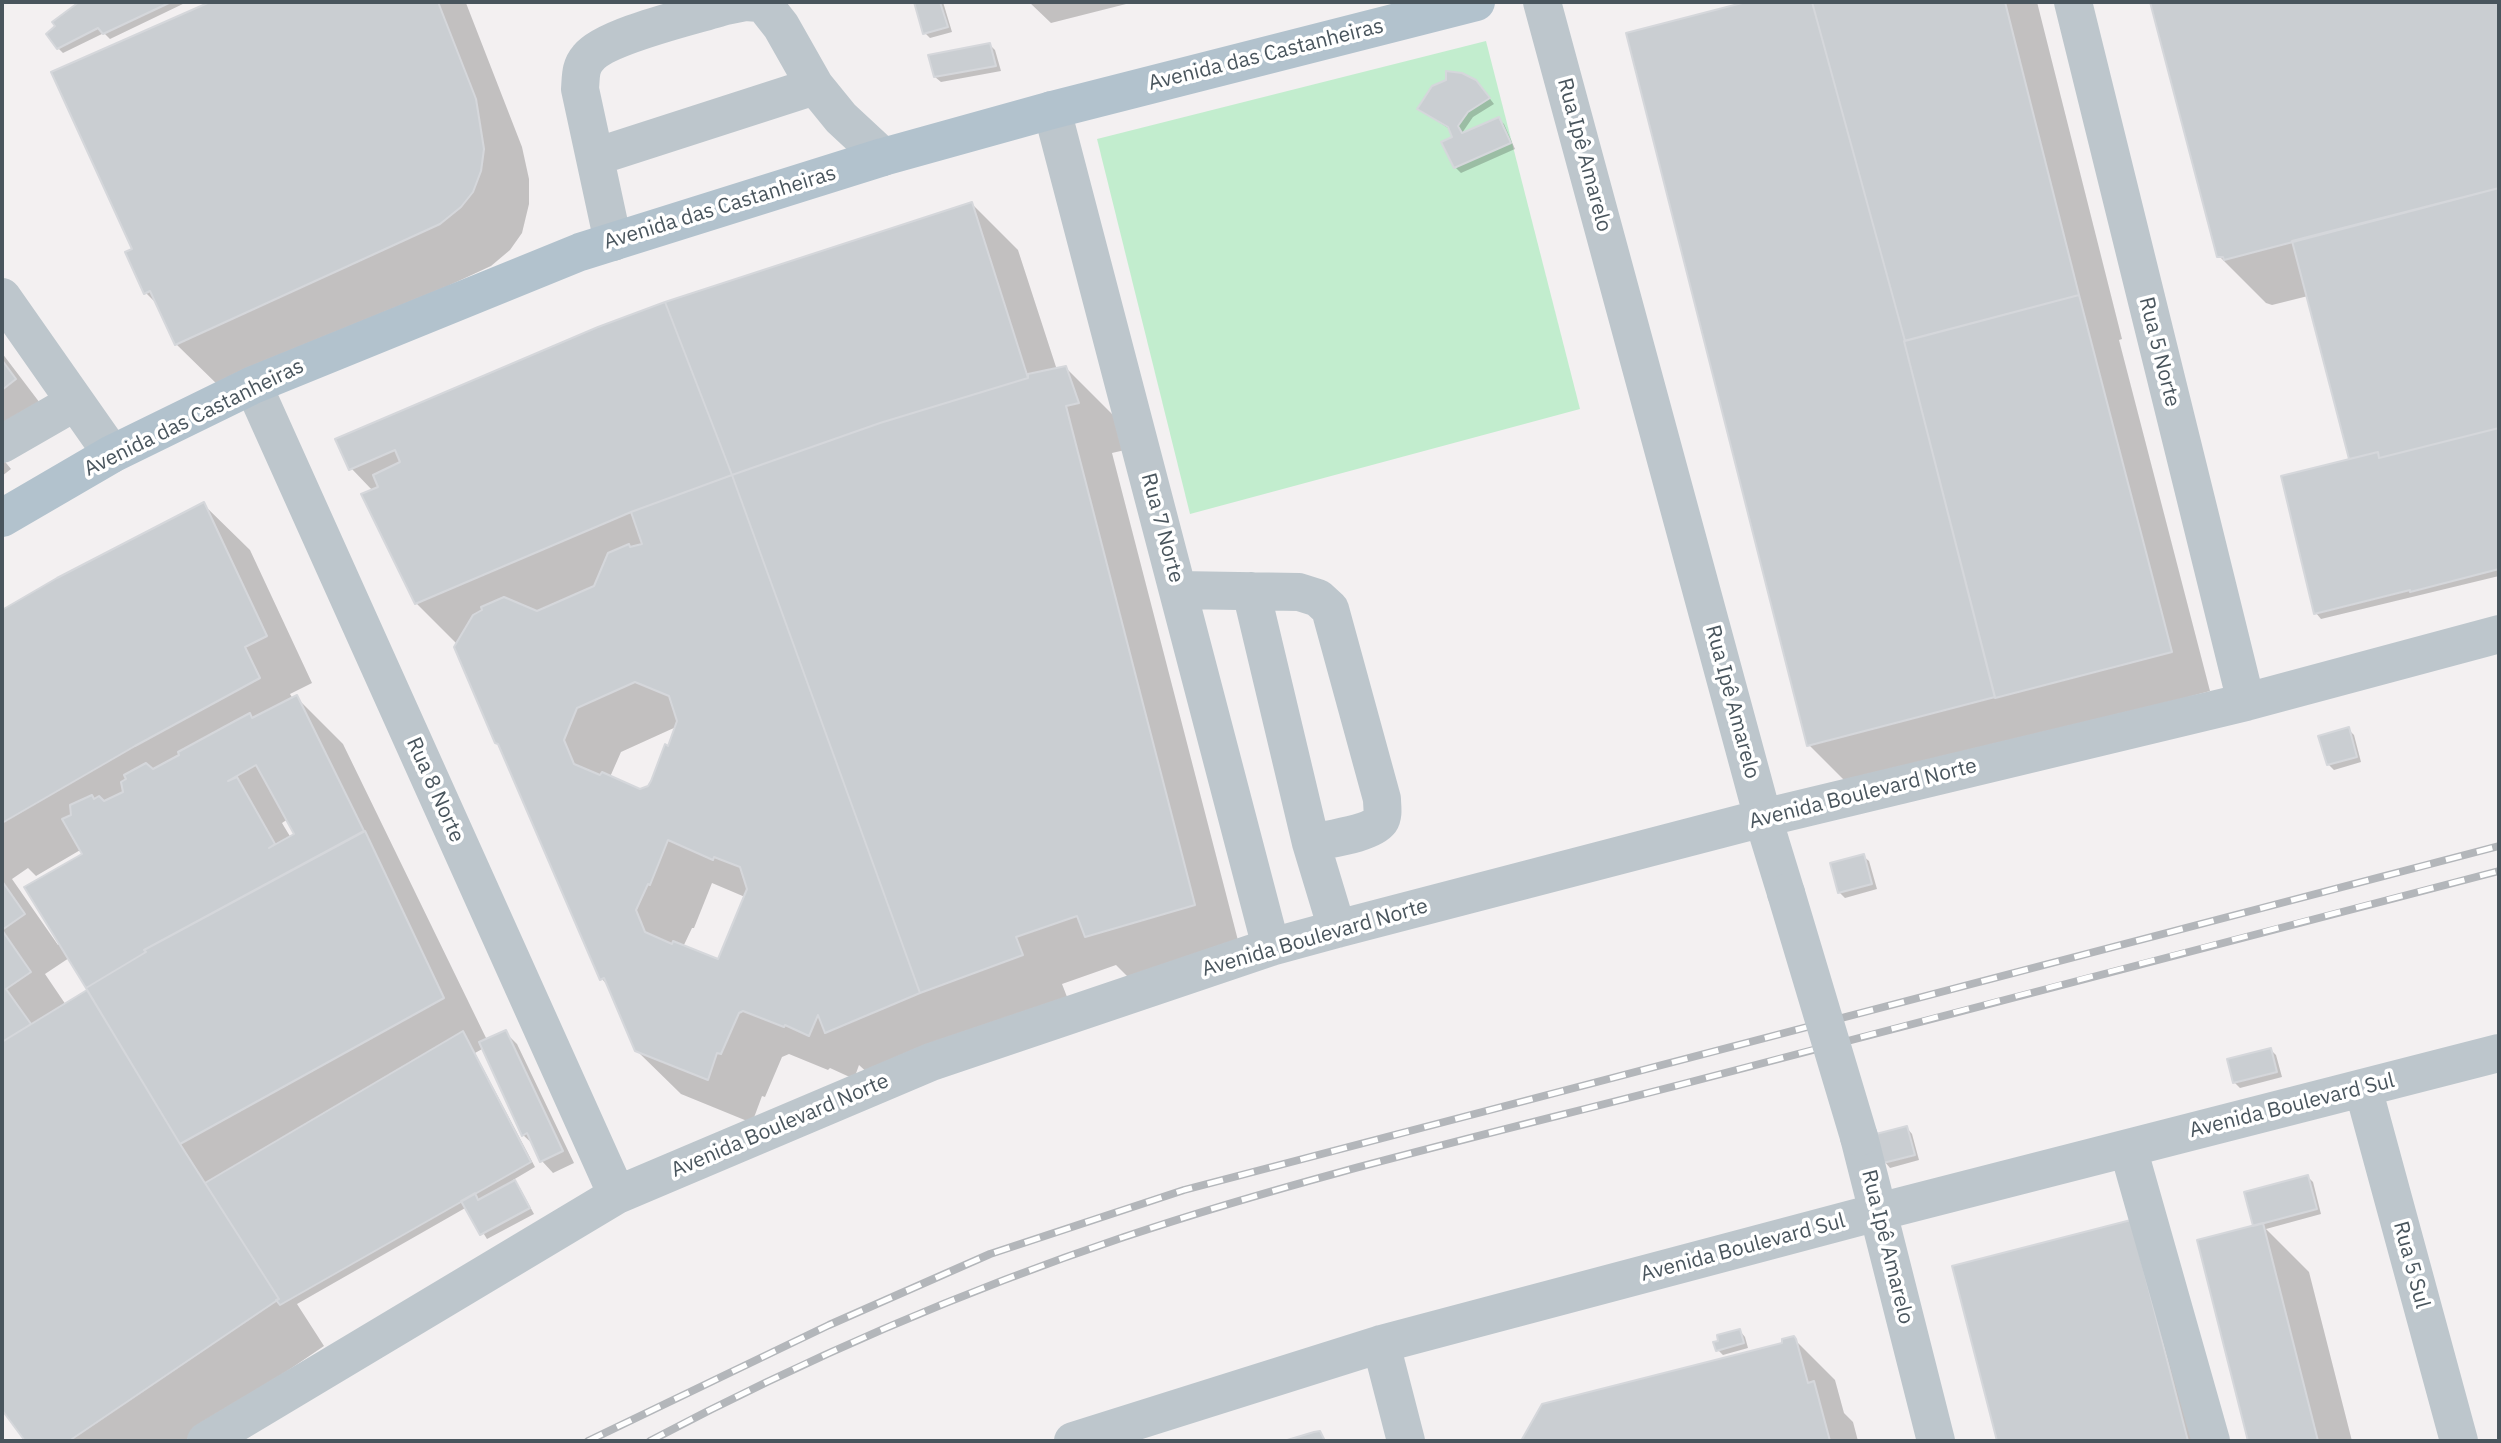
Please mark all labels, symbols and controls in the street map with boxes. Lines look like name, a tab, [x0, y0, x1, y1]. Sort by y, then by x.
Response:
street label: Avenida das Castanheiras	[1146, 14, 1386, 96]
street label: Rua Ipê Amarelo	[1551, 75, 1617, 235]
street label: Avenida das Castanheiras	[601, 161, 839, 255]
street label: Rua 5 Norte	[2133, 294, 2185, 410]
street label: Avenida das Castanheiras	[80, 354, 308, 482]
street label: Rua 7 Norte	[1135, 470, 1189, 586]
street label: Rua Ipê Amarelo	[1699, 622, 1765, 782]
street label: Rua 8 Norte	[401, 734, 469, 846]
street label: Avenida Boulevard Norte	[1746, 753, 1980, 835]
street label: Avenida Boulevard Norte	[1199, 894, 1431, 982]
street label: Avenida Boulevard Sul	[2187, 1068, 2397, 1144]
street label: Avenida Boulevard Norte	[667, 1069, 893, 1183]
street label: Rua Ipê Amarelo	[1856, 1167, 1918, 1327]
street label: Avenida Boulevard Sul	[1638, 1209, 1848, 1287]
street label: Rua 5 Sul	[2387, 1219, 2435, 1311]

